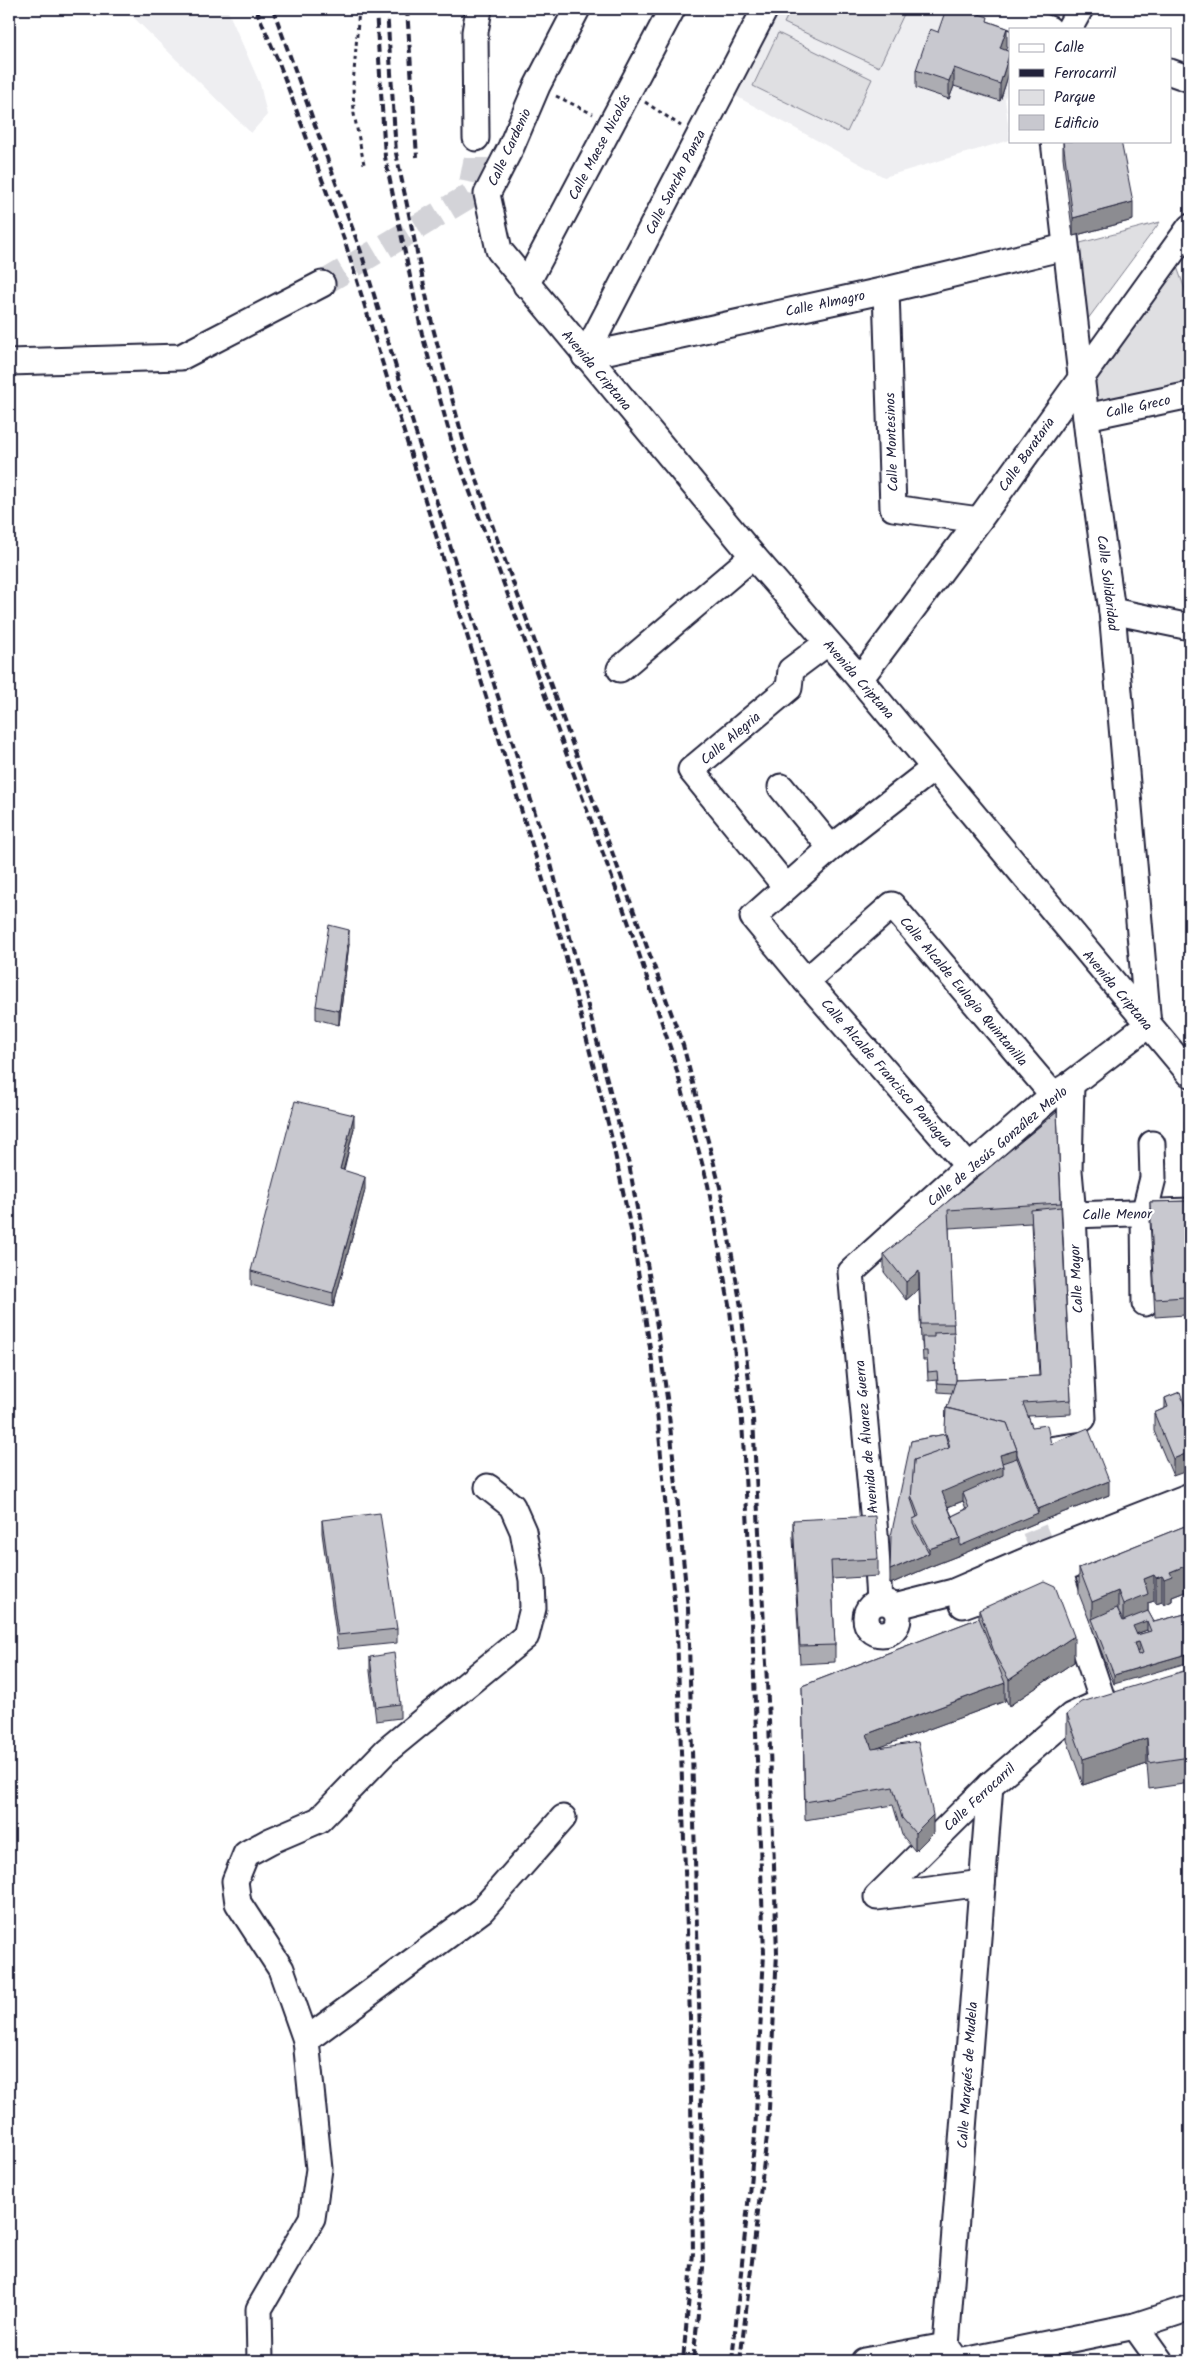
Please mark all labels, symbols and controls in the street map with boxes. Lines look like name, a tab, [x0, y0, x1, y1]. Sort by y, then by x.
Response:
legend	[1009, 28, 1172, 142]
text: Calle	[1054, 36, 1084, 60]
text: Ferrocarril	[1054, 62, 1117, 86]
text: Parque	[1054, 86, 1095, 110]
street label: Calle Maese Nicolás	[563, 91, 637, 204]
street label: Calle Cardenio	[482, 105, 538, 190]
text: Edificio	[1054, 112, 1099, 136]
street label: Calle Sancho Panza	[640, 126, 712, 239]
street label: Calle Almagro	[783, 285, 867, 323]
street label: Avenida Criptana	[556, 325, 637, 416]
street label: Calle Greco	[1104, 389, 1173, 425]
street label: Calle Montesinos	[879, 392, 905, 492]
street label: Calle Barataria	[993, 413, 1061, 496]
street label: Calle Solidaridad	[1090, 534, 1124, 633]
street label: Avenida Criptana	[817, 635, 899, 725]
street label: Calle Alegria	[696, 707, 766, 771]
street label: Calle Alcalde Eulogio Quintanilla	[894, 912, 1033, 1072]
street label: Avenida Criptana	[1077, 945, 1158, 1036]
street label: Calle Alcalde Francisco Paniagua	[815, 994, 958, 1153]
street label: Calle de Jesús González Merlo	[922, 1081, 1073, 1212]
street label: Calle Menor	[1082, 1203, 1153, 1227]
street label: Calle Mayor	[1064, 1243, 1090, 1314]
street label: Avenida de Álvarez Guerra	[849, 1359, 885, 1515]
street label: Calle Ferrocarril	[939, 1758, 1021, 1837]
street label: Calle Marqués de Mudela	[952, 2001, 984, 2149]

